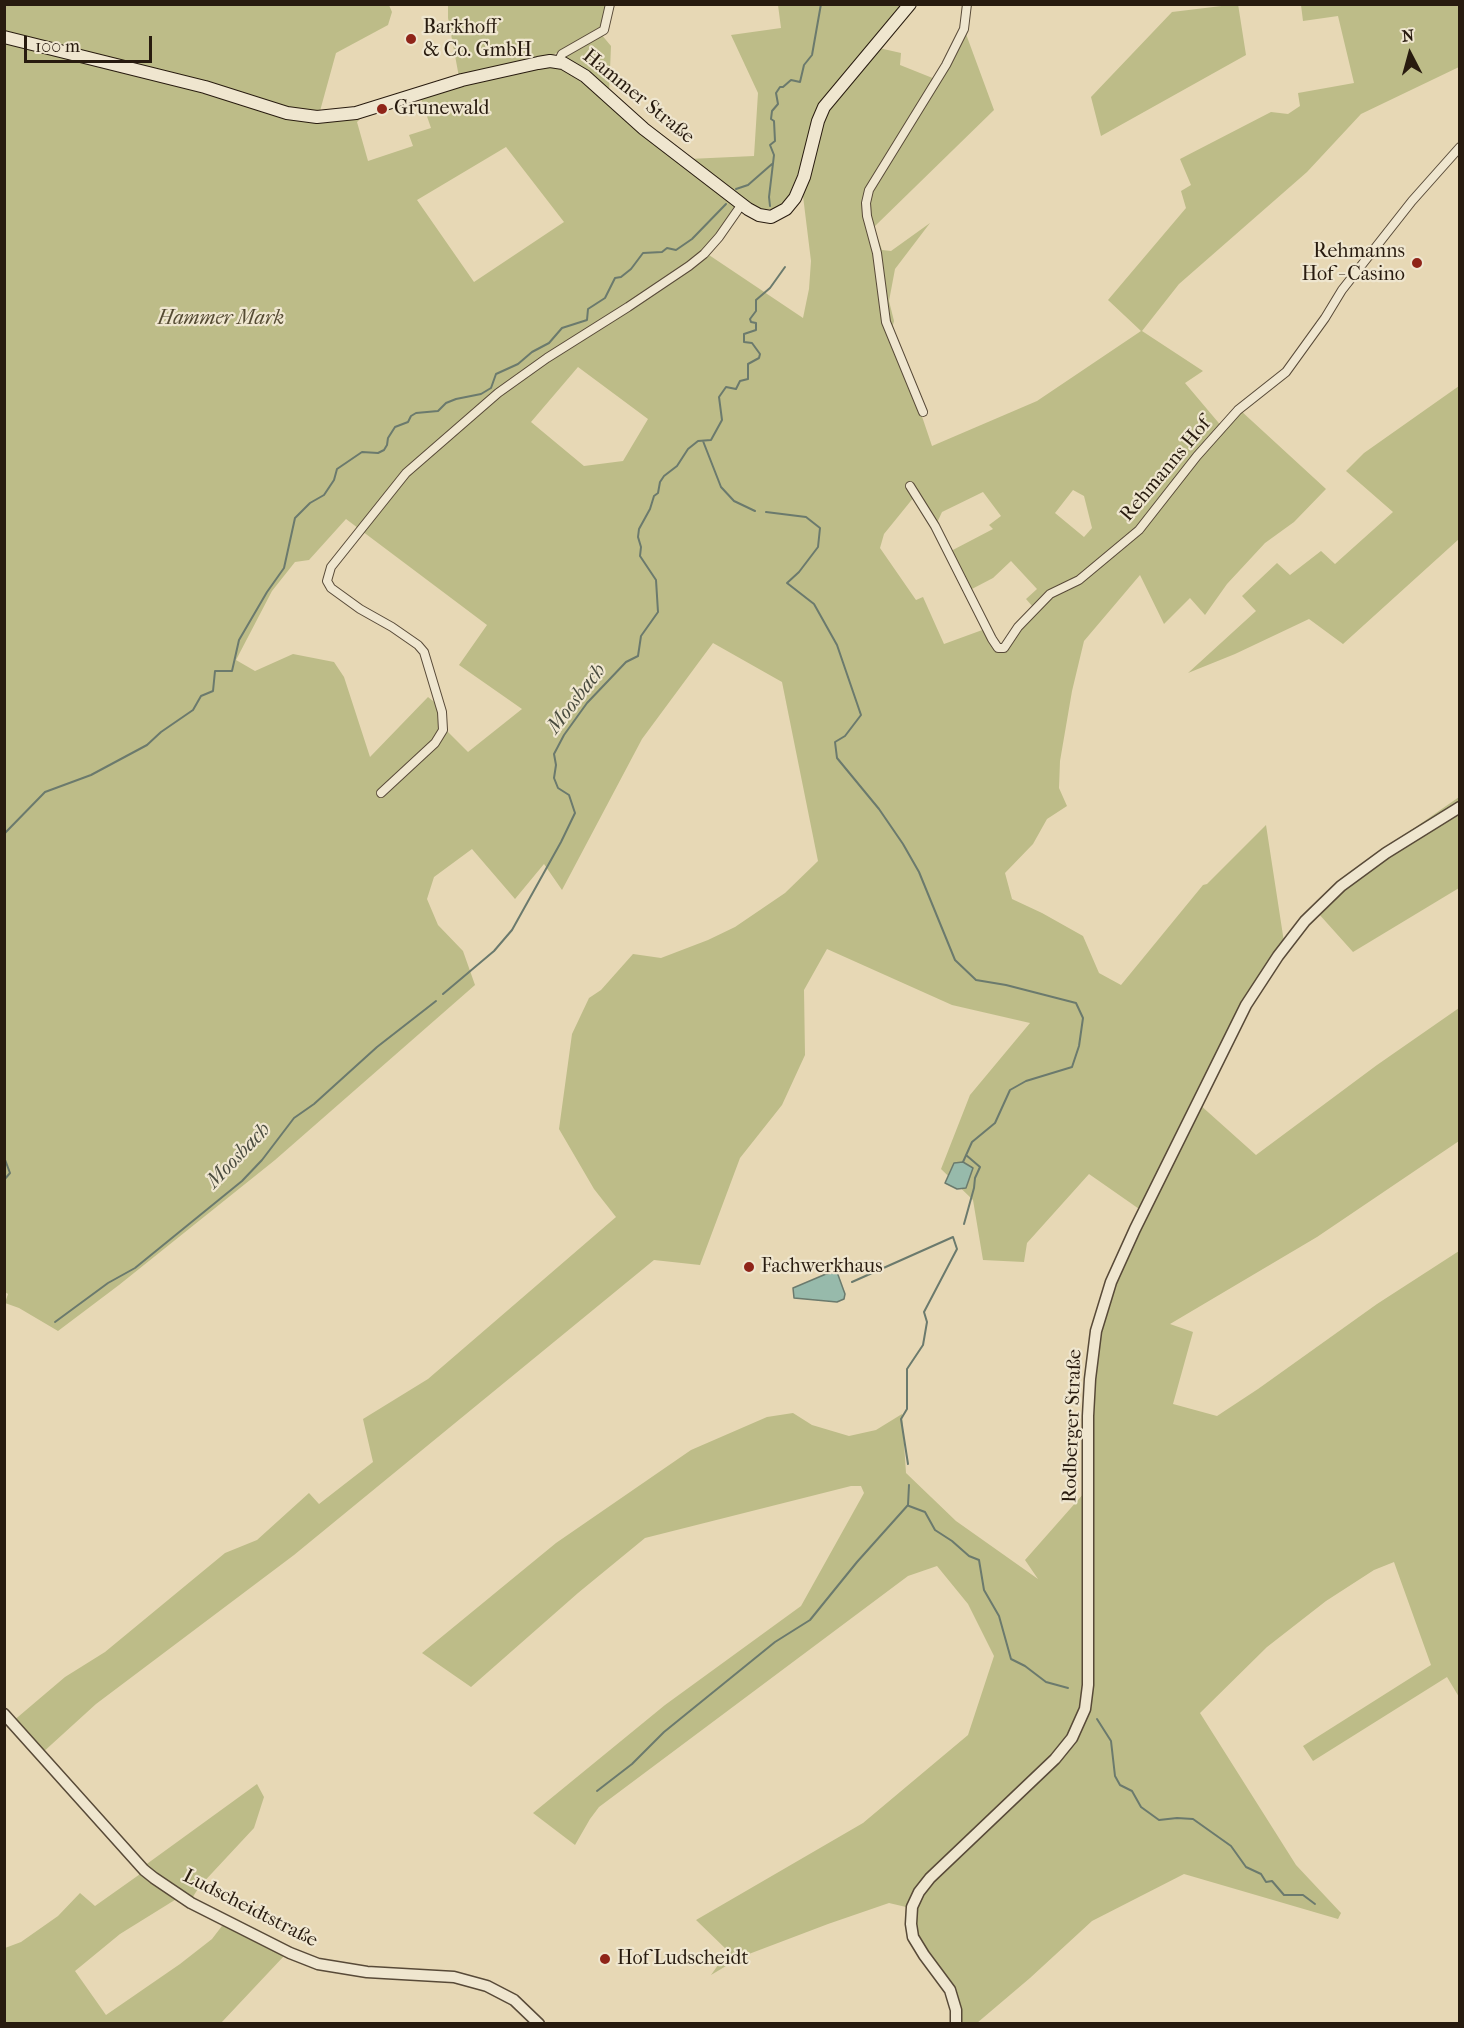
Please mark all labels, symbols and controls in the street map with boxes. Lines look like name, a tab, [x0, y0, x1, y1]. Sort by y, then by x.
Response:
place label: Barkhoff & Co. GmbH	[423, 16, 532, 63]
scale bar	[27, 24, 154, 62]
north arrow	[1380, 24, 1440, 84]
text: N	[1401, 26, 1415, 46]
marker: Barkhoff & Co. GmbH	[404, 32, 418, 46]
text: 100 m	[35, 36, 80, 57]
street label: Hammer Straße	[577, 45, 699, 149]
place label: Grunewald	[394, 97, 489, 121]
marker: Grunewald	[375, 102, 389, 116]
place label: Rehmanns Hof - Casino	[1301, 240, 1405, 287]
marker: Rehmanns Hof - Casino	[1410, 256, 1424, 270]
park label: Hammer Mark	[158, 307, 284, 331]
street label: Rehmanns Hof	[1116, 413, 1216, 527]
water label: Moosbach	[542, 659, 612, 739]
water label: Moosbach	[202, 1118, 276, 1194]
place label: Fachwerkhaus	[761, 1255, 883, 1279]
marker: Fachwerkhaus	[742, 1260, 756, 1274]
street label: Rodberger Straße	[1058, 1349, 1088, 1503]
street label: Ludscheidtstraße	[179, 1865, 321, 1953]
place label: Hof Ludscheidt	[617, 1947, 749, 1971]
marker: Hof Ludscheidt	[598, 1952, 612, 1966]

